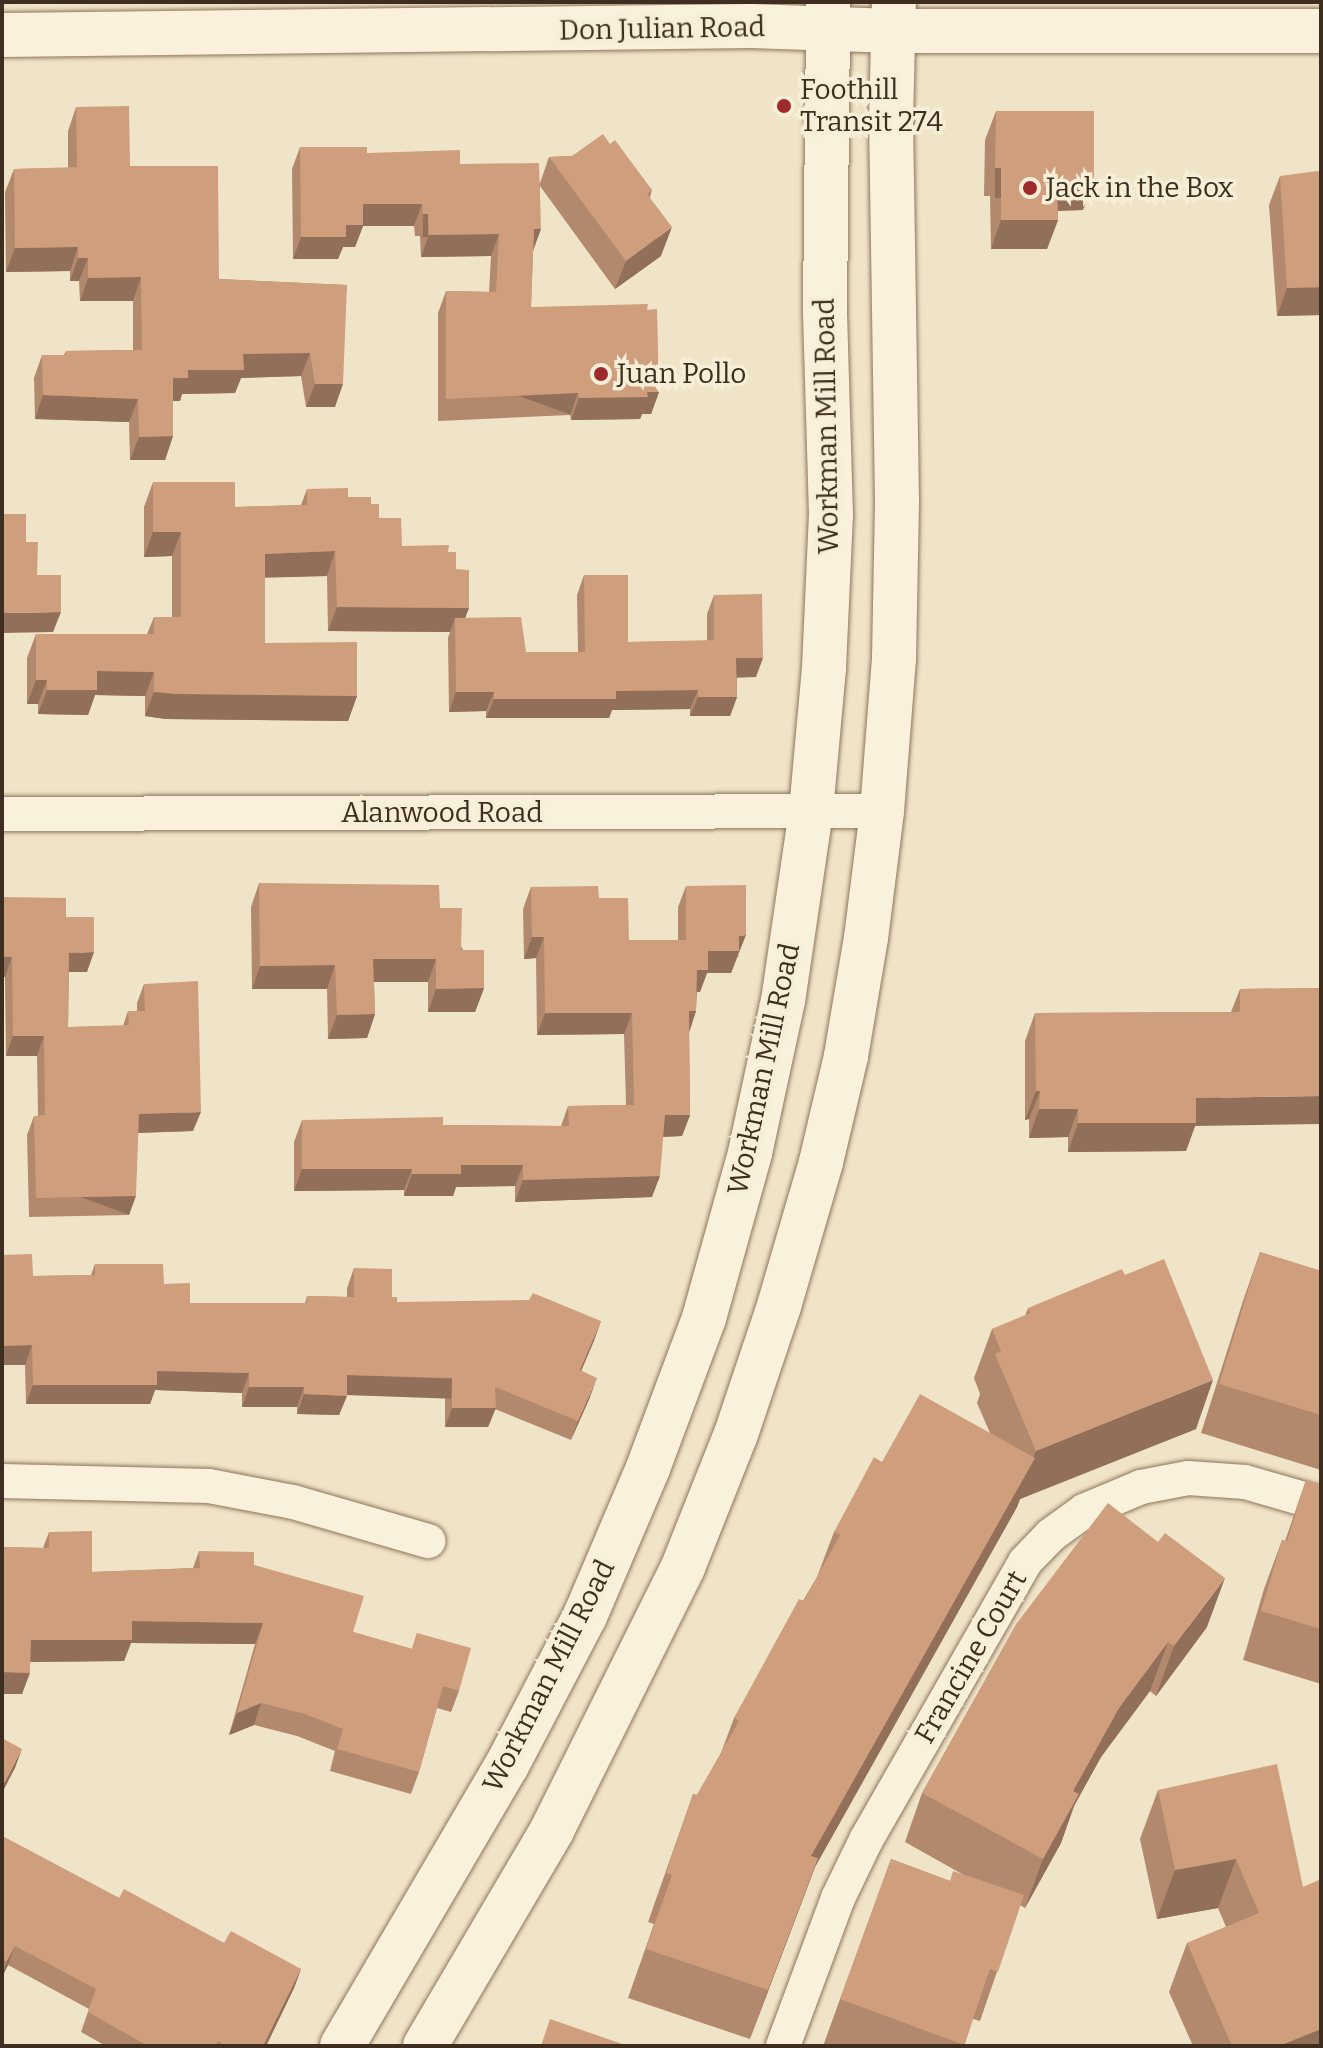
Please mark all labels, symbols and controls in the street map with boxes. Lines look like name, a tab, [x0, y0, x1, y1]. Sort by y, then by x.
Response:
street label: Don Julian Road	[559, 10, 765, 48]
place label: Foothill Transit 274	[800, 73, 943, 139]
marker: Foothill Transit 274	[775, 97, 793, 115]
place label: Jack in the Box	[1046, 171, 1234, 205]
marker: Jack in the Box	[1021, 179, 1039, 197]
street label: Workman Mill Road	[808, 298, 846, 554]
place label: Juan Pollo	[617, 357, 746, 391]
marker: Juan Pollo	[592, 365, 610, 383]
street label: Alanwood Road	[341, 796, 543, 830]
street label: Workman Mill Road	[721, 940, 807, 1198]
street label: Workman Mill Road	[476, 1554, 622, 1798]
street label: Francine Court	[908, 1565, 1034, 1749]

